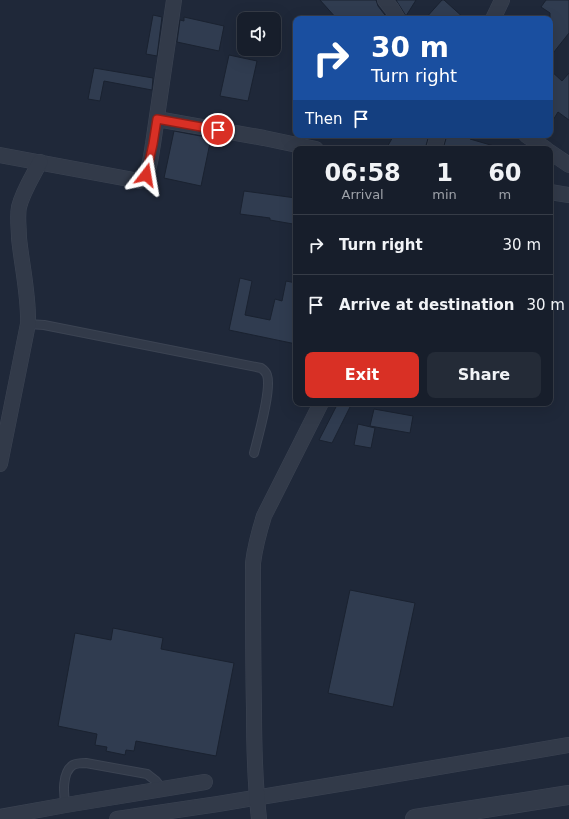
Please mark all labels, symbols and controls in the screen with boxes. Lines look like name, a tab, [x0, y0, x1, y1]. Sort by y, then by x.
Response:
map controls	[237, 12, 281, 56]
button: sound	[237, 12, 281, 56]
text: 30 m	[371, 31, 449, 64]
icon: right	[305, 32, 357, 84]
text: Turn right	[371, 65, 457, 86]
icon: arrive	[350, 108, 372, 130]
text: Then	[305, 110, 342, 128]
pin	[201, 113, 235, 147]
icon: arrive	[207, 119, 229, 141]
position arrow	[125, 154, 167, 196]
text: 06:58	[324, 159, 401, 187]
text: 1	[436, 159, 453, 187]
text: 60	[488, 159, 522, 187]
text: Arrival	[341, 187, 384, 202]
text: min	[432, 187, 457, 202]
text: m	[499, 187, 511, 202]
icon: right	[305, 234, 327, 256]
text: Turn right	[339, 236, 423, 254]
text: 30 m	[503, 236, 541, 254]
icon: arrive	[305, 294, 327, 316]
text: Arrive at destination	[339, 296, 514, 314]
text: 30 m	[526, 296, 565, 314]
button: Exit	[305, 352, 419, 398]
button: Share	[427, 352, 541, 398]

